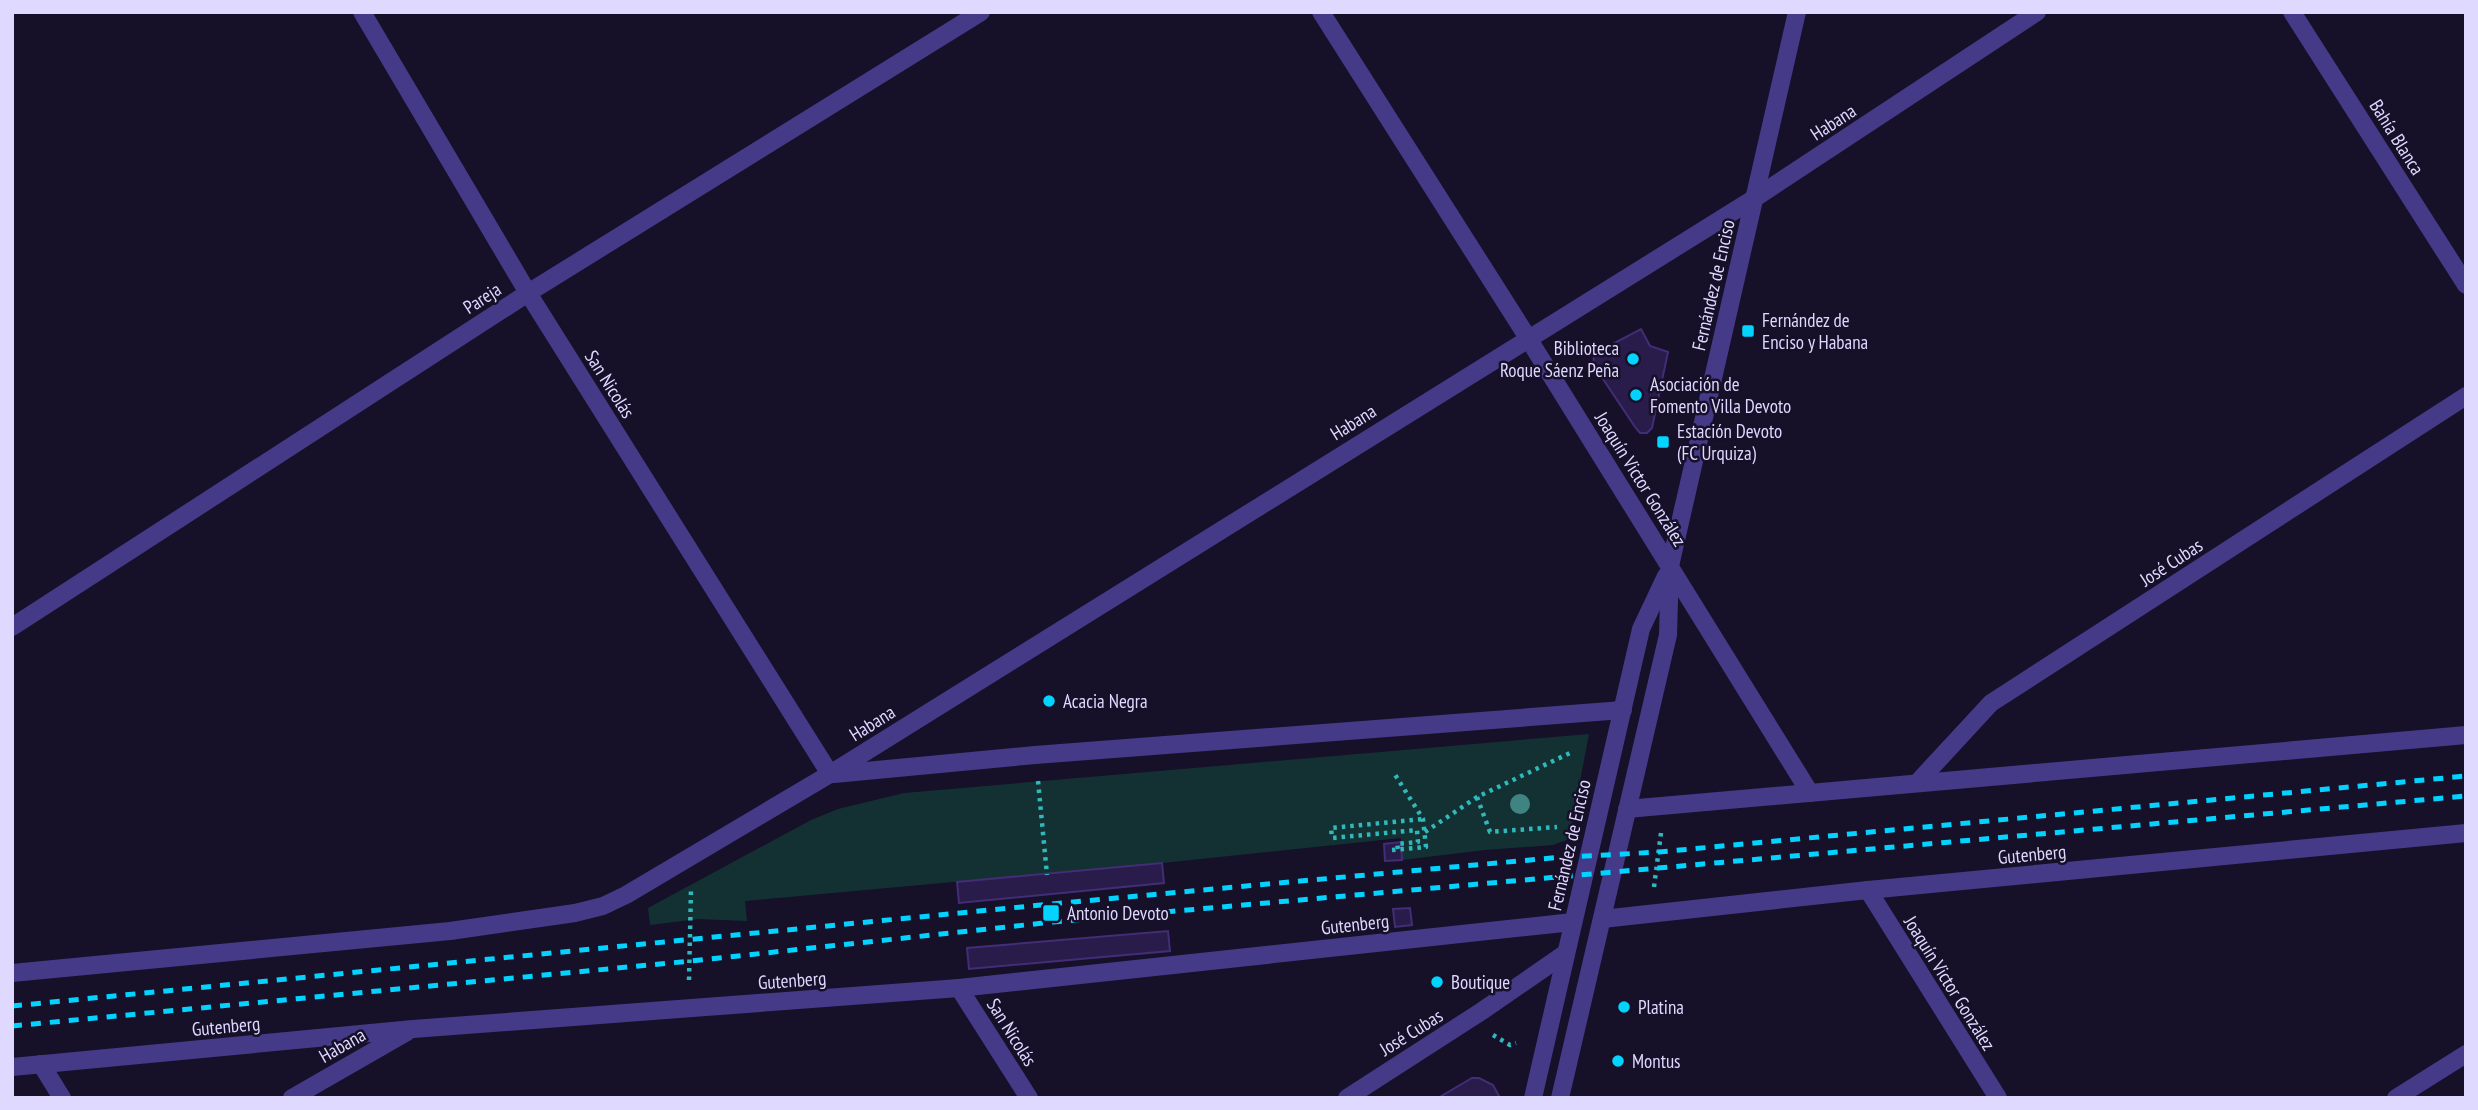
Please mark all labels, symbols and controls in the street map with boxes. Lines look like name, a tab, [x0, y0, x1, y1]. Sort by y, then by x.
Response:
street label: Bahía Blanca	[2364, 95, 2430, 179]
street label: Habana	[1806, 98, 1860, 146]
street label: Fernández de Enciso	[1686, 217, 1740, 353]
street label: Pareja	[459, 277, 505, 319]
place label: Fernández de Enciso y Habana	[1762, 308, 1868, 354]
marker: Fernández de Enciso y Habana	[1740, 323, 1756, 339]
place label: Biblioteca Roque Sáenz Peña	[1500, 336, 1619, 382]
street label: San Nicolás	[580, 346, 640, 422]
marker: Biblioteca Roque Sáenz Peña	[1625, 351, 1641, 367]
place label: Asociación de Fomento Villa Devoto	[1650, 372, 1791, 418]
marker: Asociación de Fomento Villa Devoto	[1628, 387, 1644, 403]
street label: Habana	[1326, 399, 1380, 445]
street label: Joaquín Victor González	[1589, 406, 1692, 551]
place label: Estación Devoto (FC Urquiza)	[1677, 419, 1782, 465]
marker: Estación Devoto (FC Urquiza)	[1655, 434, 1671, 450]
street label: José Cubas	[2134, 533, 2207, 592]
place label: Acacia Negra	[1063, 689, 1148, 713]
marker: Acacia Negra	[1041, 693, 1057, 709]
street label: Habana	[845, 700, 899, 746]
street label: Fernández de Enciso	[1542, 777, 1596, 913]
street label: Gutenberg	[1997, 839, 2067, 869]
place label: Antonio Devoto	[1067, 901, 1169, 925]
marker: Antonio Devoto	[1041, 903, 1061, 923]
street label: Gutenberg	[1320, 908, 1390, 940]
street label: Joaquín Victor González	[1898, 910, 2001, 1055]
street label: Gutenberg	[757, 966, 827, 994]
place label: Boutique	[1451, 970, 1510, 994]
marker: Boutique	[1429, 974, 1445, 990]
street label: San Nicolás	[982, 994, 1042, 1070]
place label: Platina	[1638, 995, 1684, 1019]
marker: Platina	[1616, 999, 1632, 1015]
street label: José Cubas	[1374, 1003, 1447, 1061]
street label: Gutenberg	[191, 1011, 261, 1041]
street label: Habana	[315, 1022, 369, 1068]
place label: Montus	[1632, 1049, 1681, 1073]
marker: Montus	[1610, 1053, 1626, 1069]

